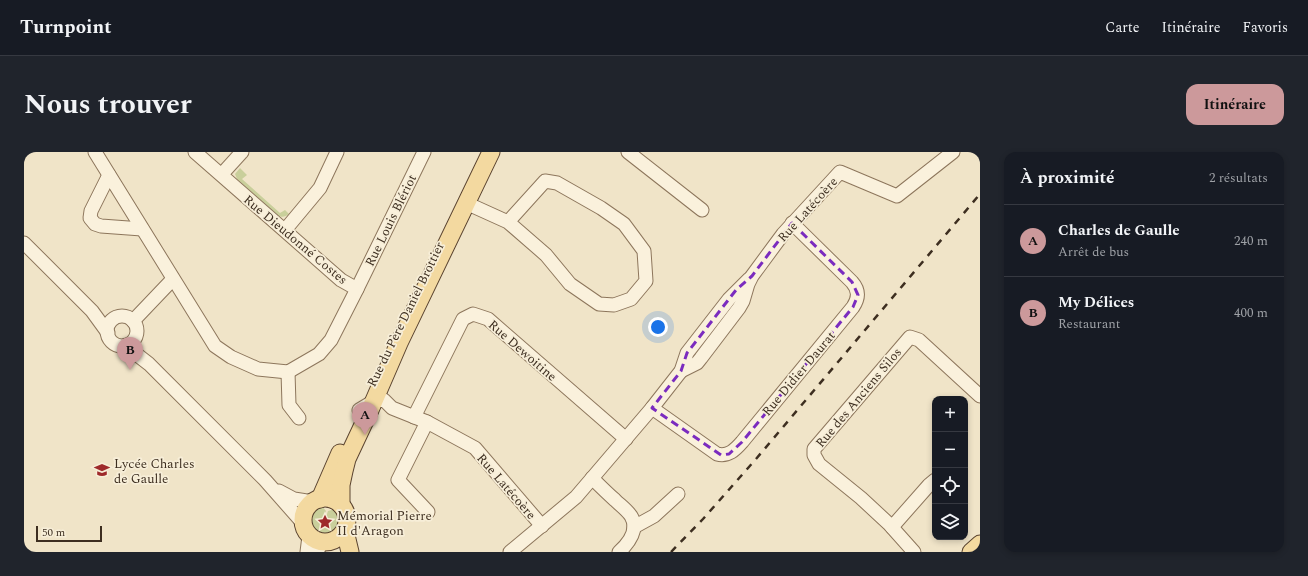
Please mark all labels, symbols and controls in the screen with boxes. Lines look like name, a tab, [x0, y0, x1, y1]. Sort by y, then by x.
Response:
text: Turnpoint	[20, 13, 112, 42]
text: Carte	[1105, 17, 1140, 38]
text: Itinéraire	[1162, 17, 1221, 38]
text: Favoris	[1243, 17, 1288, 38]
text: Nous trouver	[24, 83, 192, 126]
button: Itinéraire	[1186, 84, 1284, 125]
text: À proximité	[1020, 165, 1115, 191]
text: 2 résultats	[1209, 168, 1268, 188]
street label: Rue Louis Blériot	[360, 171, 422, 270]
street label: Rue Latécoère	[773, 173, 843, 247]
street label: Rue Dieudonné Costes	[239, 190, 352, 289]
text: Charles de Gaulle	[1058, 219, 1180, 242]
text: A	[1028, 231, 1038, 251]
text: 240 m	[1234, 231, 1268, 251]
street label: Rue du Père Daniel Brottier	[362, 239, 450, 390]
text: Arrêt de bus	[1058, 242, 1129, 262]
text: My Délices	[1058, 291, 1134, 314]
text: B	[1028, 303, 1038, 323]
text: 400 m	[1234, 303, 1268, 323]
text: Restaurant	[1058, 314, 1120, 334]
street label: Rue Dewoitine	[484, 315, 561, 386]
your location	[648, 317, 668, 337]
street label: Rue Didier Daurat	[757, 326, 841, 421]
pin: B	[117, 337, 143, 370]
street label: Rue des Anciens Silos	[811, 343, 907, 452]
map controls	[932, 396, 968, 540]
button: +	[932, 396, 968, 432]
pin: A	[352, 402, 378, 435]
button: −	[932, 432, 968, 468]
street label: Rue Latécoère	[472, 449, 541, 524]
place label: Lycée Charles de Gaulle	[114, 454, 195, 489]
school or university icon: Lycée Charles de Gaulle	[93, 461, 111, 479]
button: locate	[932, 468, 968, 504]
button: layers	[932, 504, 968, 540]
place label: Mémorial Pierre II d'Aragon	[337, 506, 432, 541]
place icon: Mémorial Pierre II d'Aragon	[316, 513, 334, 531]
scale bar	[36, 524, 102, 543]
text: 50 m	[42, 524, 65, 541]

